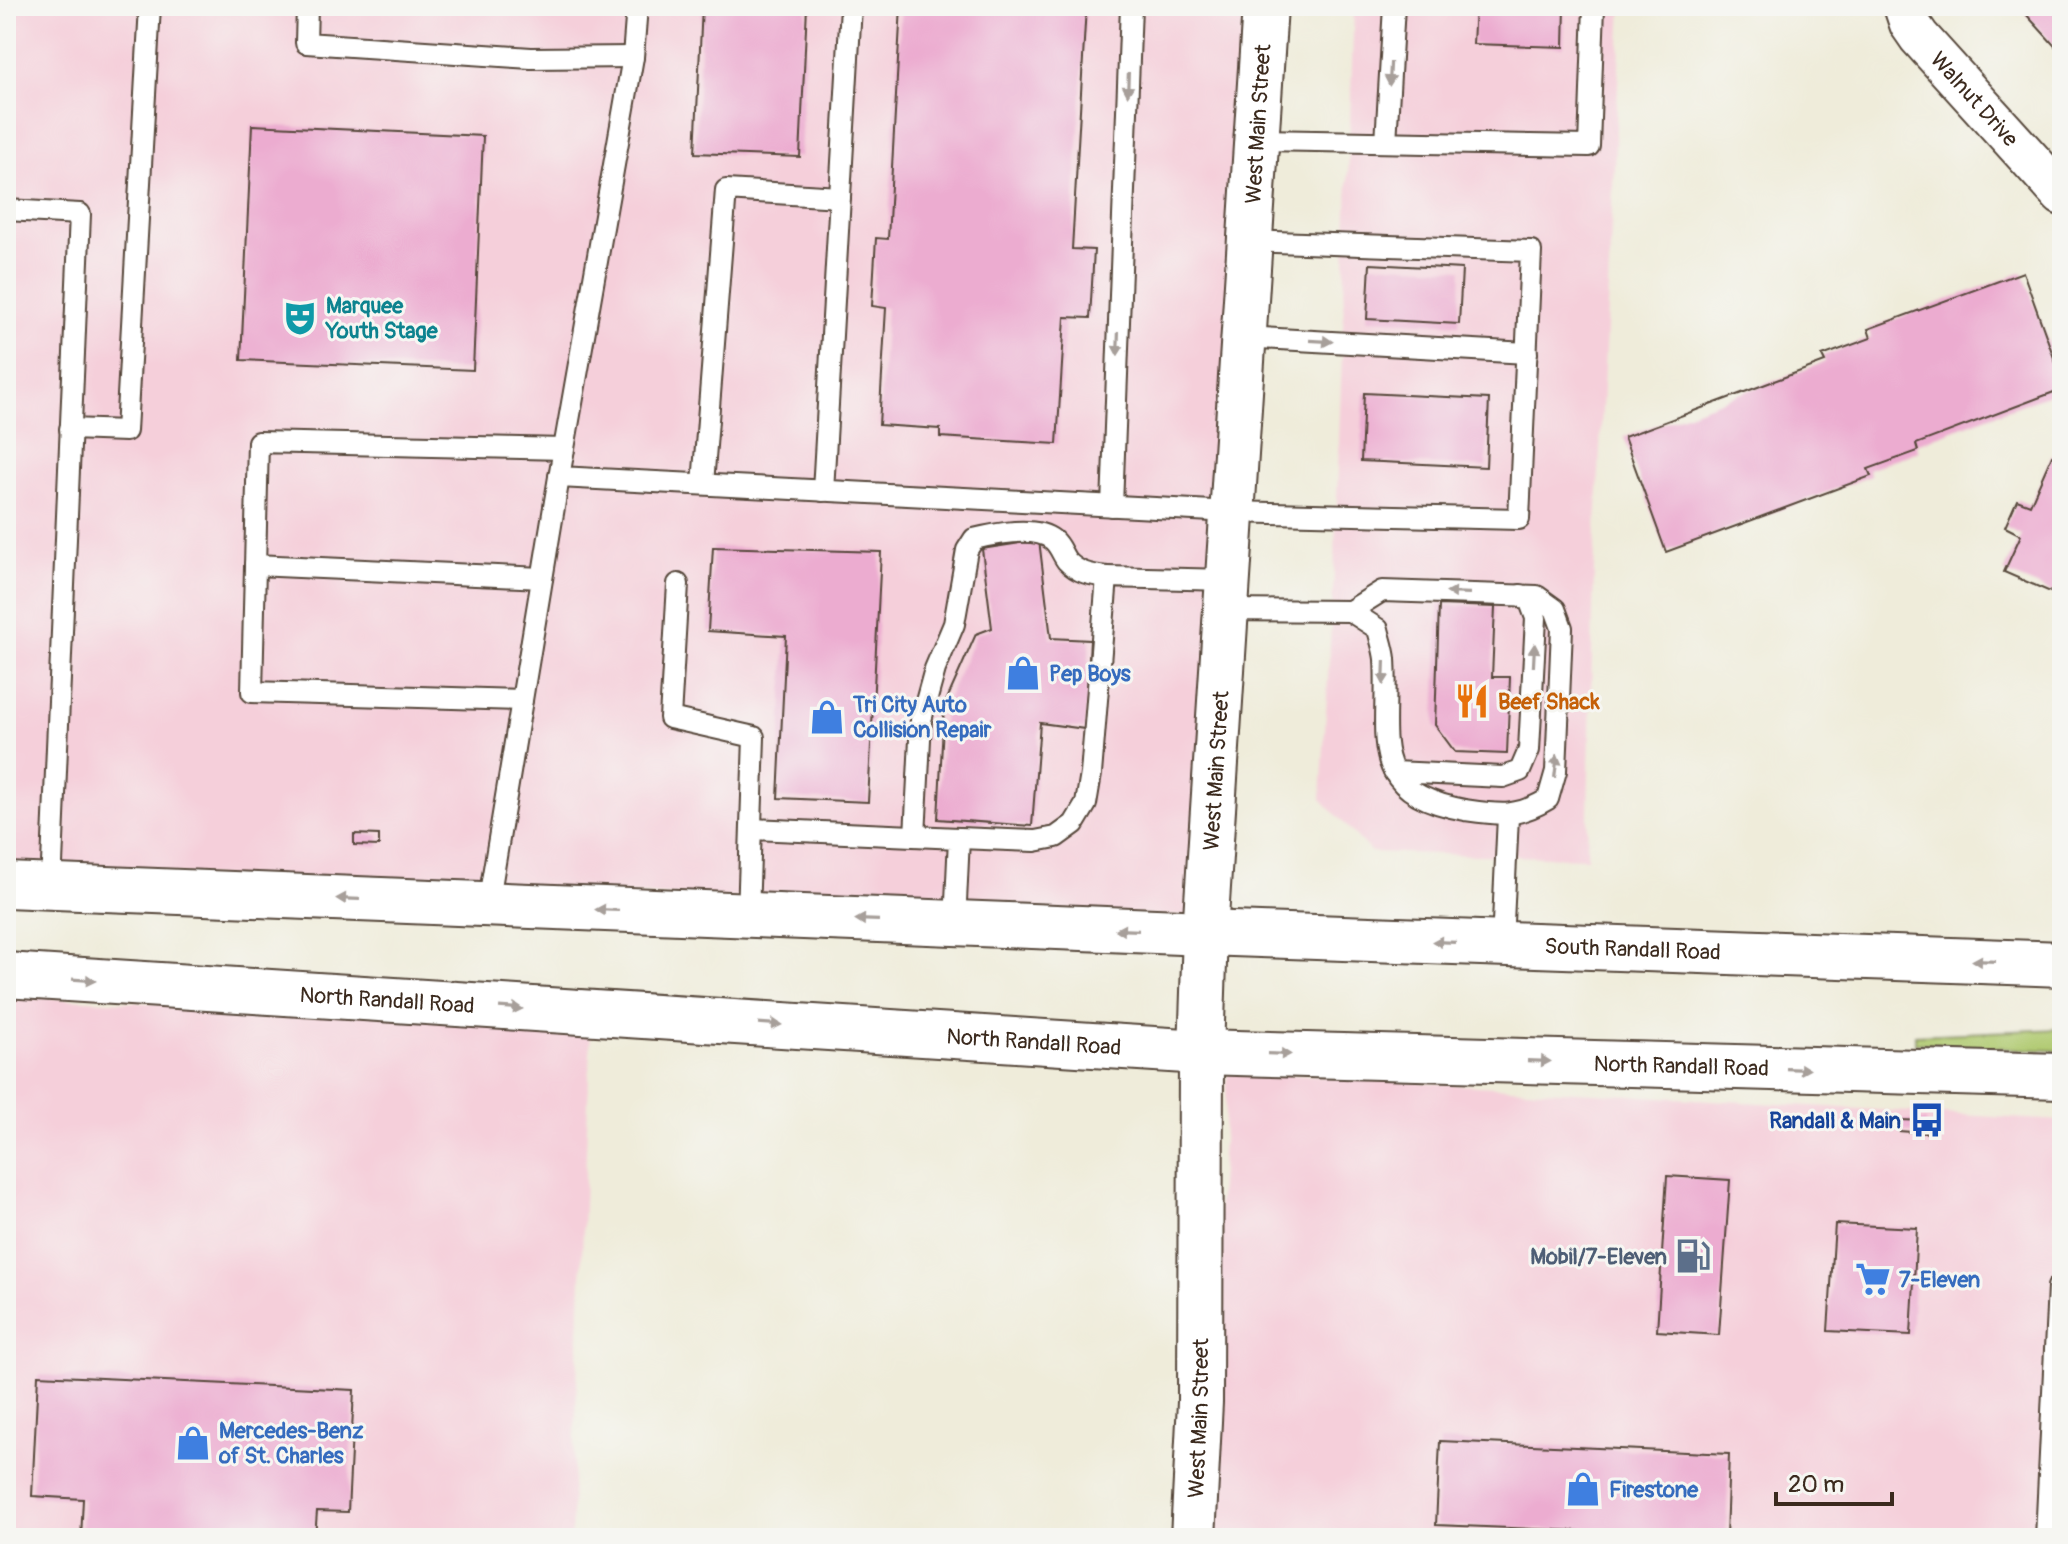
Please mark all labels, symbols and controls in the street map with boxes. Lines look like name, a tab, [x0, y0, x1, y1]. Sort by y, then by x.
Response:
street label: West Main Street	[1239, 43, 1278, 205]
street label: Walnut Drive	[1924, 46, 2024, 153]
one-way arrow	[1383, 62, 1396, 87]
one-way arrow	[1122, 72, 1135, 97]
place label: Marquee Youth Stage	[325, 292, 439, 345]
theatre icon: Marquee Youth Stage	[281, 299, 319, 337]
one-way arrow	[1112, 332, 1125, 357]
one-way arrow	[1309, 335, 1334, 348]
one-way arrow	[1445, 587, 1470, 600]
one-way arrow	[1528, 642, 1541, 667]
shop icon: Pep Boys	[1004, 654, 1042, 692]
place label: Pep Boys	[1049, 660, 1131, 688]
one-way arrow	[1378, 661, 1391, 686]
restaurant icon: Beef Shack	[1453, 682, 1491, 720]
place label: Beef Shack	[1498, 688, 1600, 716]
street label: West Main Street	[1197, 690, 1236, 851]
place label: Tri City Auto Collision Repair	[852, 691, 992, 744]
shop icon: Tri City Auto Collision Repair	[808, 698, 846, 736]
one-way arrow	[1549, 753, 1562, 778]
one-way arrow	[335, 893, 360, 906]
one-way arrow	[594, 903, 619, 916]
one-way arrow	[854, 913, 879, 926]
one-way arrow	[1114, 923, 1139, 936]
street label: South Randall Road	[1544, 932, 1721, 967]
one-way arrow	[1431, 935, 1456, 948]
one-way arrow	[1971, 955, 1996, 968]
one-way arrow	[72, 974, 97, 987]
street label: North Randall Road	[299, 981, 475, 1020]
one-way arrow	[499, 1001, 524, 1014]
one-way arrow	[758, 1018, 783, 1031]
street label: North Randall Road	[945, 1023, 1122, 1062]
one-way arrow	[1267, 1048, 1292, 1060]
street label: North Randall Road	[1593, 1050, 1769, 1083]
one-way arrow	[1527, 1055, 1552, 1068]
one-way arrow	[1786, 1062, 1811, 1075]
bus stop icon: Randall & Main	[1908, 1101, 1946, 1139]
place label: Randall & Main	[1769, 1107, 1901, 1135]
fuel station icon: Mobil/7-Eleven	[1674, 1237, 1712, 1275]
place label: Mobil/7-Eleven	[1530, 1243, 1667, 1271]
supermarket icon: 7-Eleven	[1854, 1260, 1892, 1298]
place label: 7-Eleven	[1899, 1266, 1980, 1294]
street label: West Main Street	[1182, 1338, 1215, 1499]
place label: Mercedes-Benz of St. Charles	[218, 1417, 364, 1470]
shop icon: Mercedes-Benz of St. Charles	[174, 1424, 212, 1462]
scale bar	[1776, 1456, 1892, 1506]
shop icon: Firestone	[1564, 1470, 1602, 1508]
text: 20 m	[1788, 1470, 1844, 1499]
place label: Firestone	[1609, 1476, 1699, 1504]

